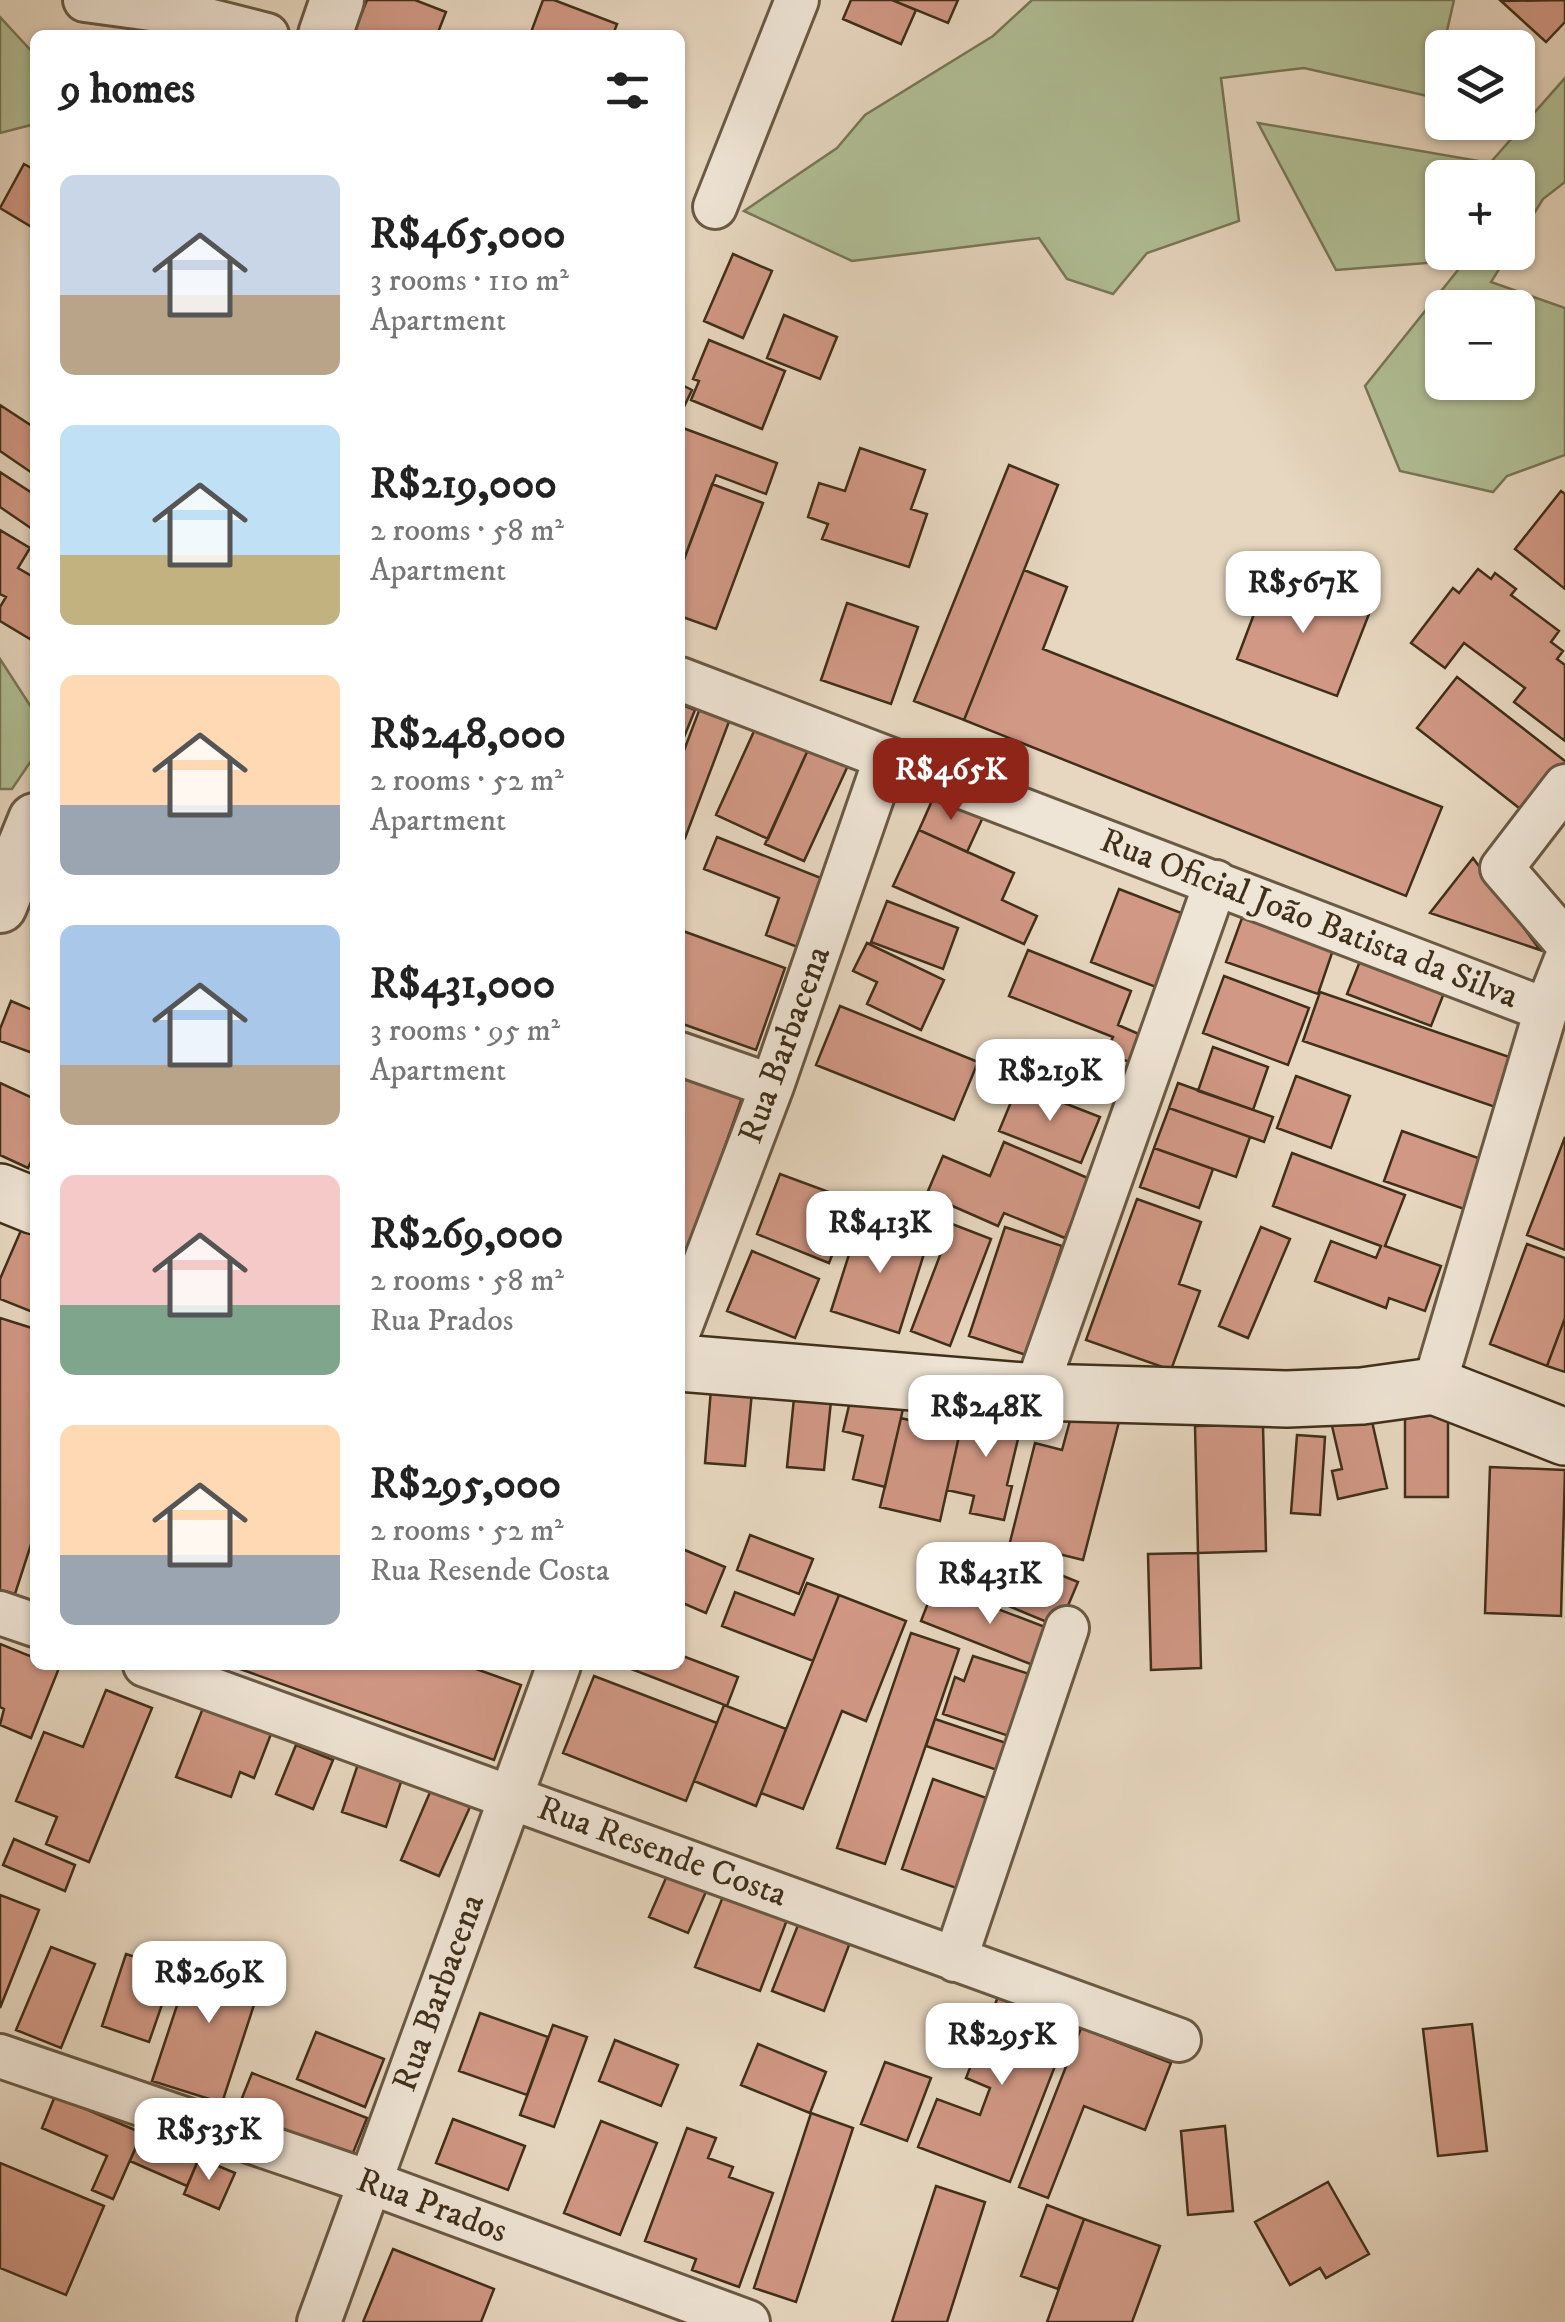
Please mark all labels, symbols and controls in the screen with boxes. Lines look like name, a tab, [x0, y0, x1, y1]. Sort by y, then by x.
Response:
map controls	[1425, 30, 1535, 400]
button: layers	[1425, 30, 1535, 140]
icon: filters	[600, 63, 655, 118]
text: 9 homes	[60, 64, 195, 116]
button: +	[1425, 160, 1535, 270]
text: R$465,000	[370, 209, 566, 261]
icon: home	[140, 215, 260, 335]
text: 3 rooms · 110 m²	[370, 261, 569, 301]
button: −	[1425, 290, 1535, 400]
text: Apartment	[370, 301, 506, 341]
text: R$219,000	[370, 459, 557, 511]
icon: home	[140, 465, 260, 585]
text: 2 rooms · 58 m²	[370, 511, 564, 551]
text: Apartment	[370, 551, 506, 591]
pin: R$567K	[1222, 551, 1384, 636]
text: R$567K	[1248, 563, 1358, 603]
text: R$248,000	[370, 709, 566, 761]
icon: home	[140, 715, 260, 835]
pin: R$465K	[870, 738, 1032, 823]
text: R$465K	[895, 750, 1007, 790]
text: 2 rooms · 52 m²	[370, 761, 564, 801]
text: Apartment	[370, 801, 506, 841]
street label: Rua Oficial João Batista da Silva	[1094, 819, 1524, 1019]
street label: Rua Barbacena	[729, 940, 841, 1150]
text: R$431,000	[370, 959, 555, 1011]
icon: home	[140, 965, 260, 1085]
text: 3 rooms · 95 m²	[370, 1011, 560, 1051]
pin: R$219K	[969, 1039, 1131, 1124]
text: Apartment	[370, 1051, 506, 1091]
text: R$219K	[998, 1051, 1102, 1091]
pin: R$413K	[799, 1191, 961, 1276]
text: R$413K	[828, 1203, 932, 1243]
text: R$269,000	[370, 1209, 563, 1261]
icon: home	[140, 1215, 260, 1335]
text: 2 rooms · 58 m²	[370, 1261, 564, 1301]
text: Rua Prados	[370, 1301, 513, 1341]
pin: R$248K	[905, 1375, 1067, 1460]
text: R$248K	[930, 1387, 1042, 1427]
text: R$295,000	[370, 1459, 561, 1511]
icon: home	[140, 1465, 260, 1585]
text: 2 rooms · 52 m²	[370, 1511, 564, 1551]
pin: R$431K	[909, 1542, 1071, 1627]
text: Rua Resende Costa	[370, 1551, 610, 1591]
text: R$431K	[938, 1554, 1042, 1594]
street label: Rua Resende Costa	[531, 1787, 793, 1918]
street label: Rua Barbacena	[383, 1888, 495, 2098]
pin: R$269K	[128, 1941, 290, 2026]
text: R$269K	[154, 1953, 264, 1993]
pin: R$295K	[921, 2003, 1083, 2088]
text: R$295K	[948, 2015, 1056, 2055]
pin: R$535K	[128, 2098, 290, 2183]
text: R$535K	[157, 2110, 261, 2150]
street label: Rua Prados	[351, 2158, 513, 2254]

